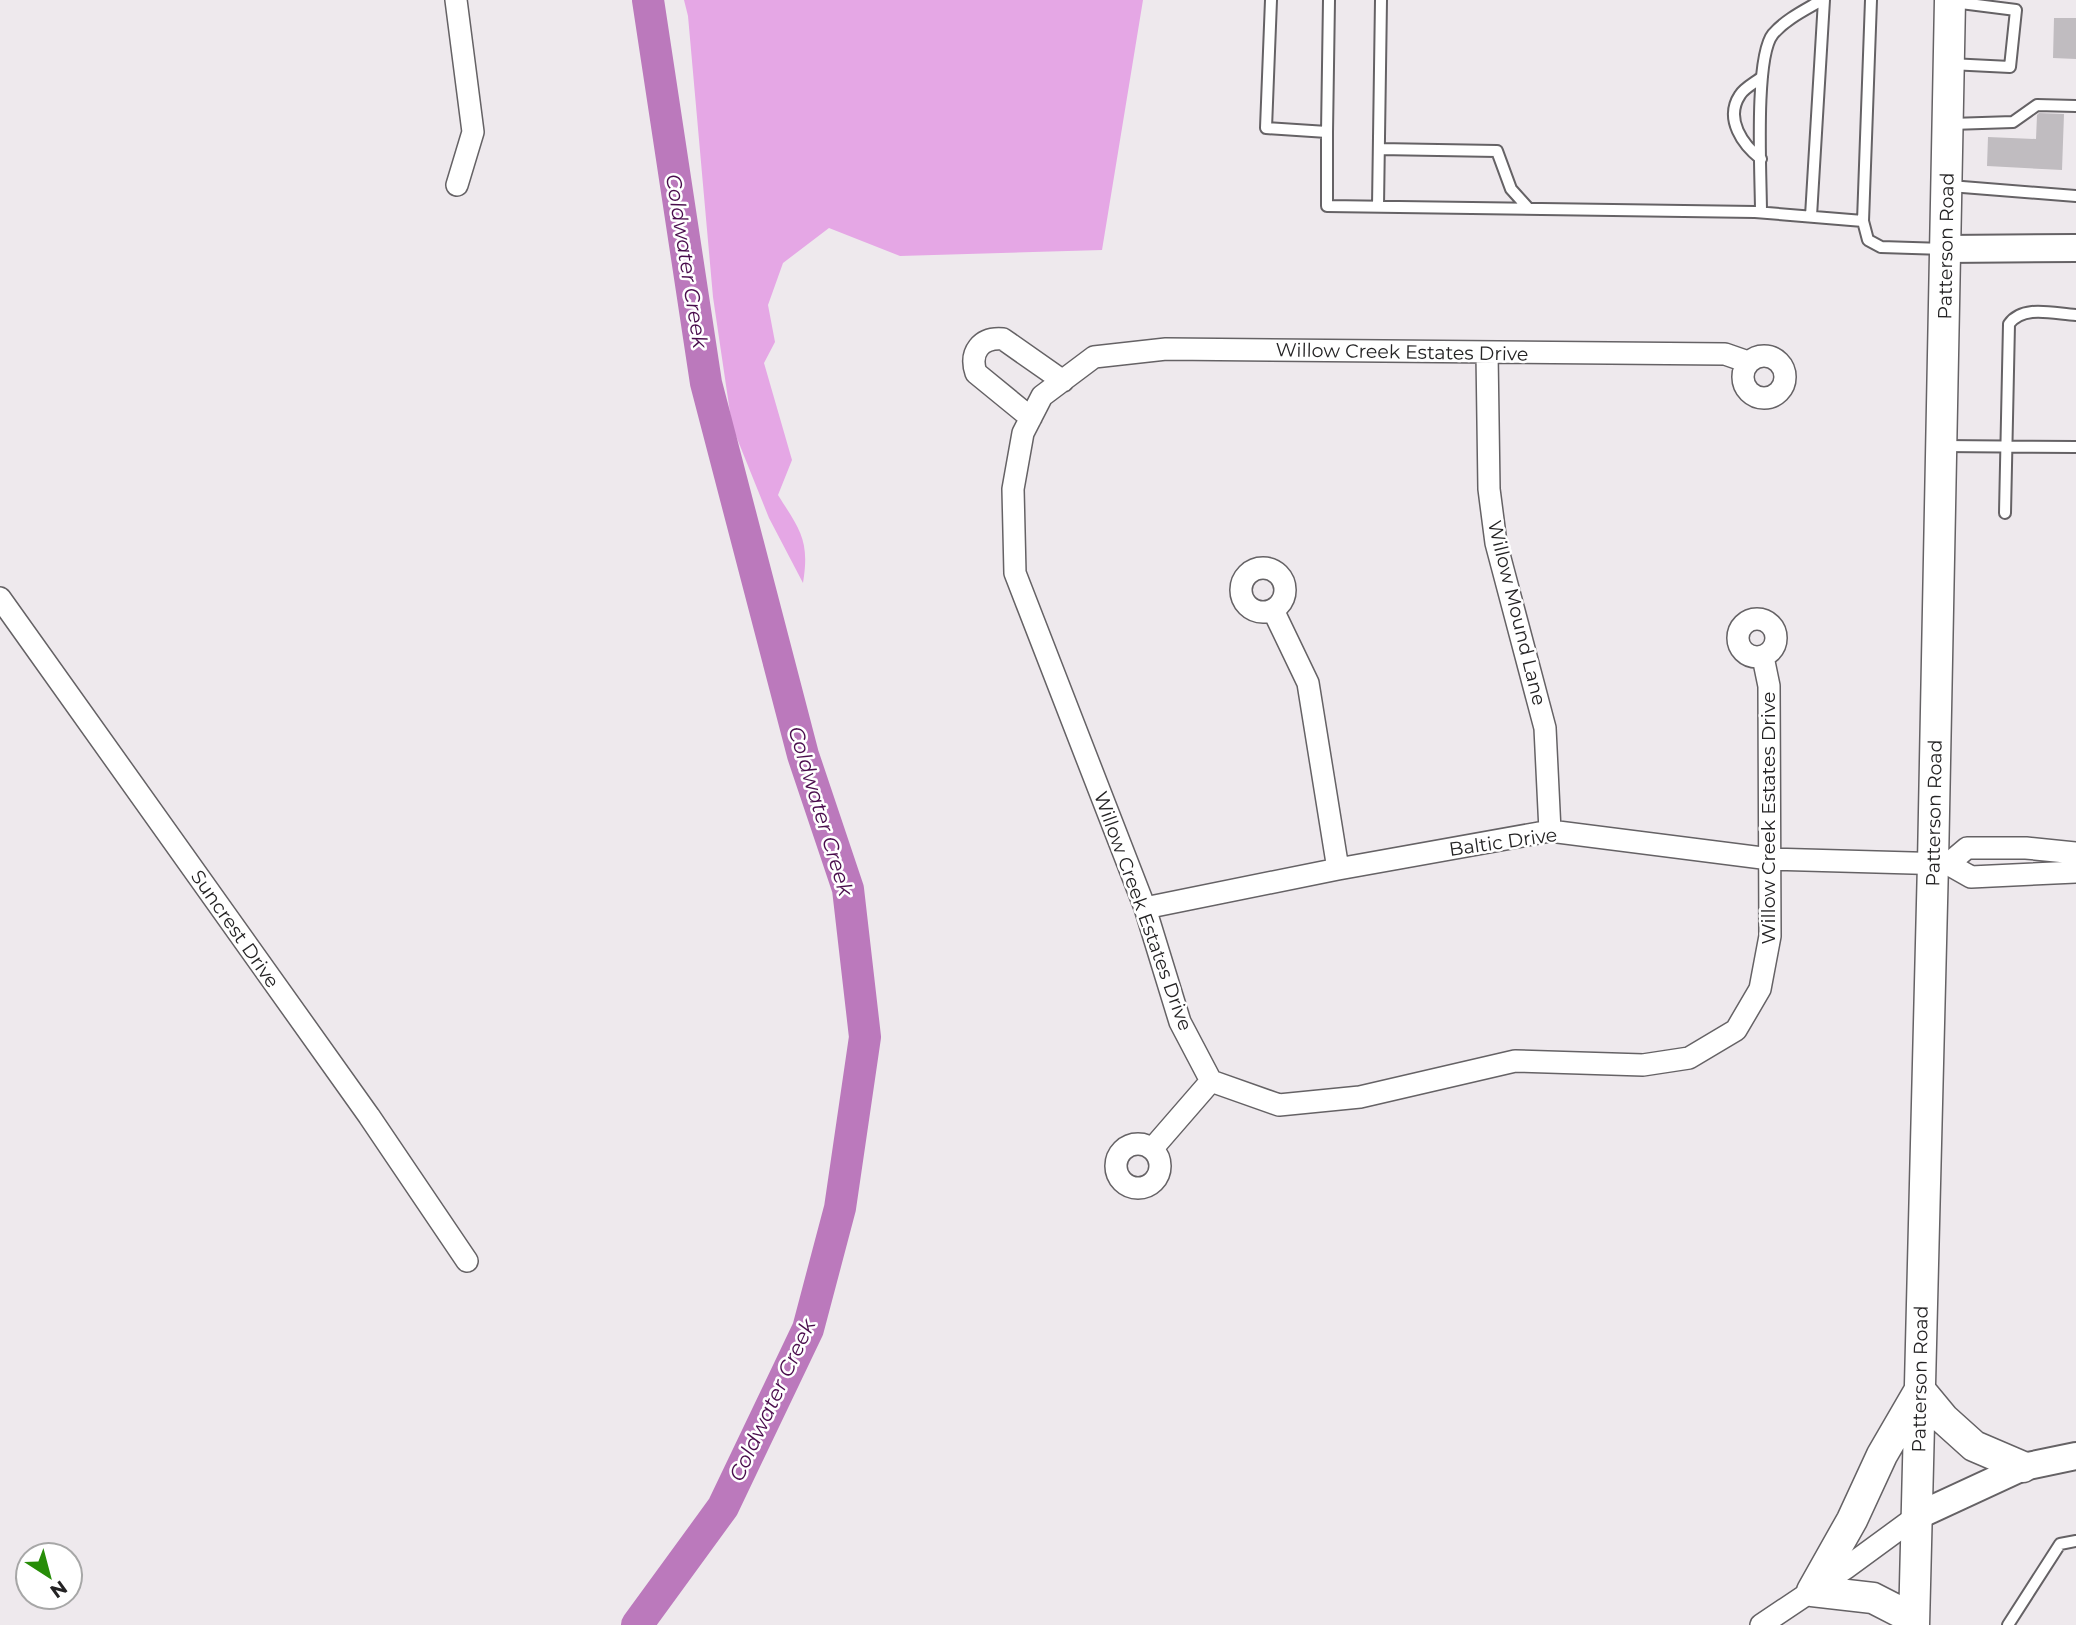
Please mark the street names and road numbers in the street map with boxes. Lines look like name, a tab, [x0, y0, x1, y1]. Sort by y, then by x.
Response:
street label: Patterson Road	[1933, 172, 1959, 320]
street label: Willow Creek Estates Drive	[1275, 338, 1529, 366]
street label: Willow Mound Lane	[1483, 518, 1551, 708]
street label: Willow Creek Estates Drive	[1757, 692, 1780, 944]
street label: Patterson Road	[1921, 739, 1947, 887]
street label: Willow Creek Estates Drive	[1089, 788, 1197, 1034]
street label: Baltic Drive	[1448, 823, 1558, 861]
street label: Suncrest Drive	[186, 866, 284, 992]
street label: Patterson Road	[1907, 1305, 1933, 1453]

